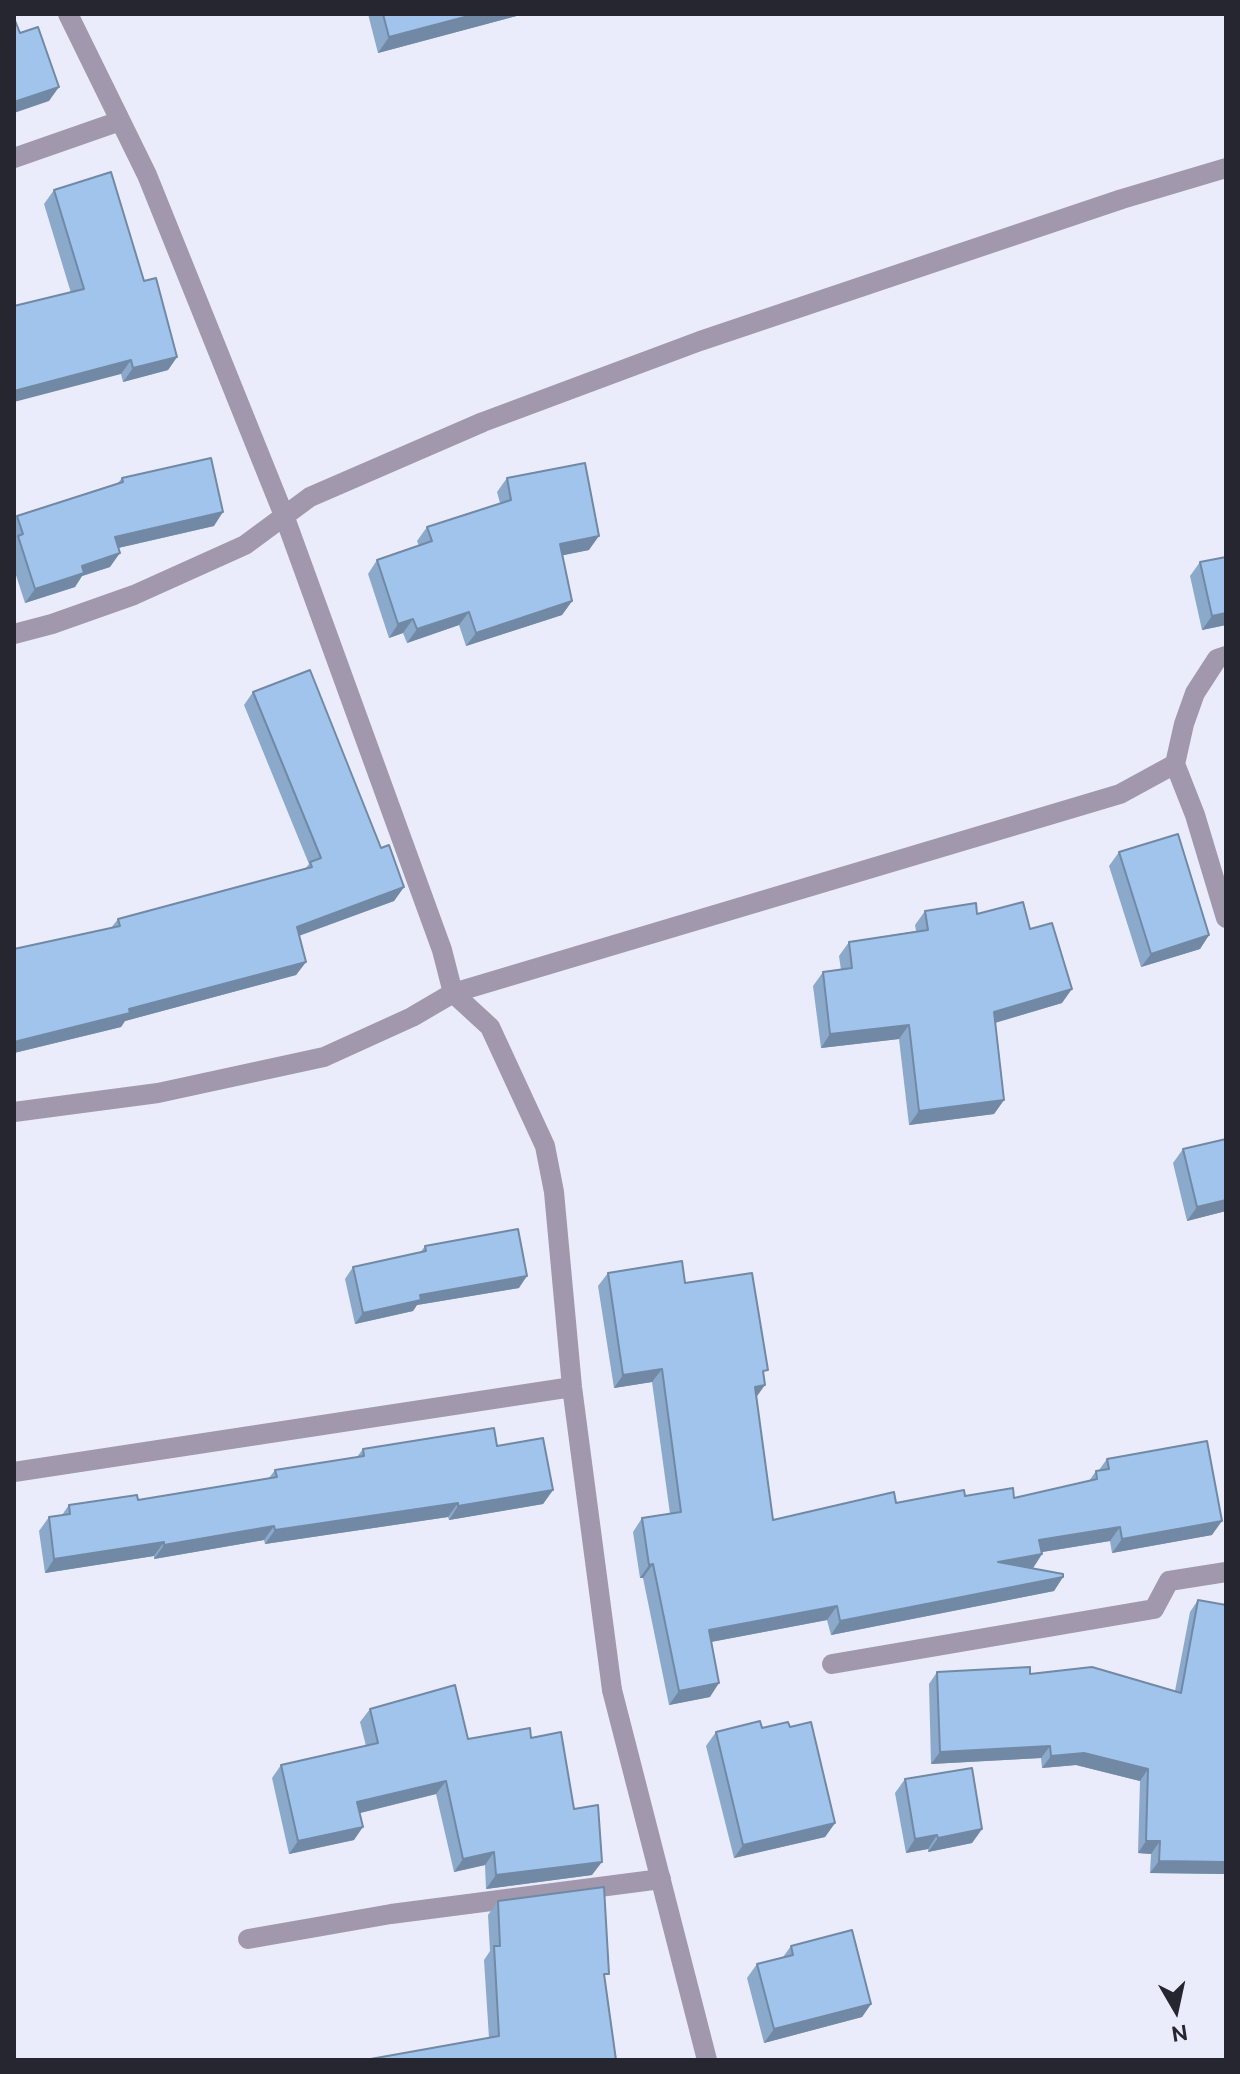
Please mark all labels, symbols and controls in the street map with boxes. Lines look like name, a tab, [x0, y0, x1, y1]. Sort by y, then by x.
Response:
north arrow	[1136, 1970, 1216, 2050]
text: N	[1170, 2021, 1190, 2048]

